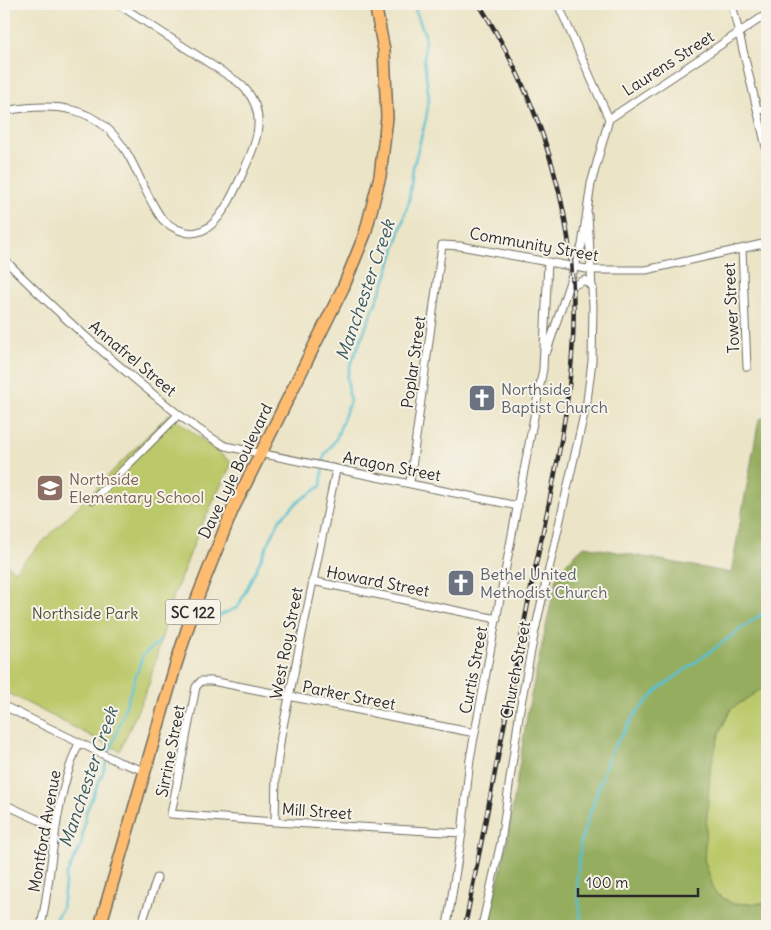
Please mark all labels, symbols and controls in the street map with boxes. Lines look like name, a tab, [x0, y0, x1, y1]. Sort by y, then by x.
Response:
street label: Laurens Street	[619, 26, 718, 100]
water label: Manchester Creek	[330, 215, 400, 363]
street label: Community Street	[468, 223, 601, 265]
street label: Tower Street	[719, 262, 743, 354]
street label: Poplar Street	[397, 314, 429, 410]
street label: Annafrel Street	[85, 316, 181, 401]
place label: Northside Baptist Church	[501, 379, 608, 417]
church icon: Northside Baptist Church	[467, 383, 497, 413]
street label: Dave Lyle Boulevard	[194, 400, 276, 542]
street label: Aragon Street	[341, 447, 443, 485]
place label: Northside Elementary School	[69, 469, 204, 507]
school or university icon: Northside Elementary School	[35, 473, 65, 503]
street label: Howard Street	[325, 561, 432, 601]
place label: Bethel United Methodist Church	[480, 564, 607, 602]
church icon: Bethel United Methodist Church	[446, 568, 476, 598]
street label: West Roy Street	[265, 585, 307, 701]
road number: SC 122	[166, 600, 220, 624]
park label: Northside Park	[32, 603, 138, 623]
street label: Church Street	[496, 619, 534, 721]
street label: Curtis Street	[455, 624, 491, 716]
street label: Parker Street	[301, 676, 398, 714]
water label: Manchester Creek	[53, 702, 123, 850]
street label: Sirrine Street	[151, 703, 189, 799]
street label: Montford Avenue	[23, 768, 65, 894]
street label: Mill Street	[281, 799, 353, 823]
scale bar	[578, 865, 698, 897]
text: 100 m	[586, 873, 628, 892]

